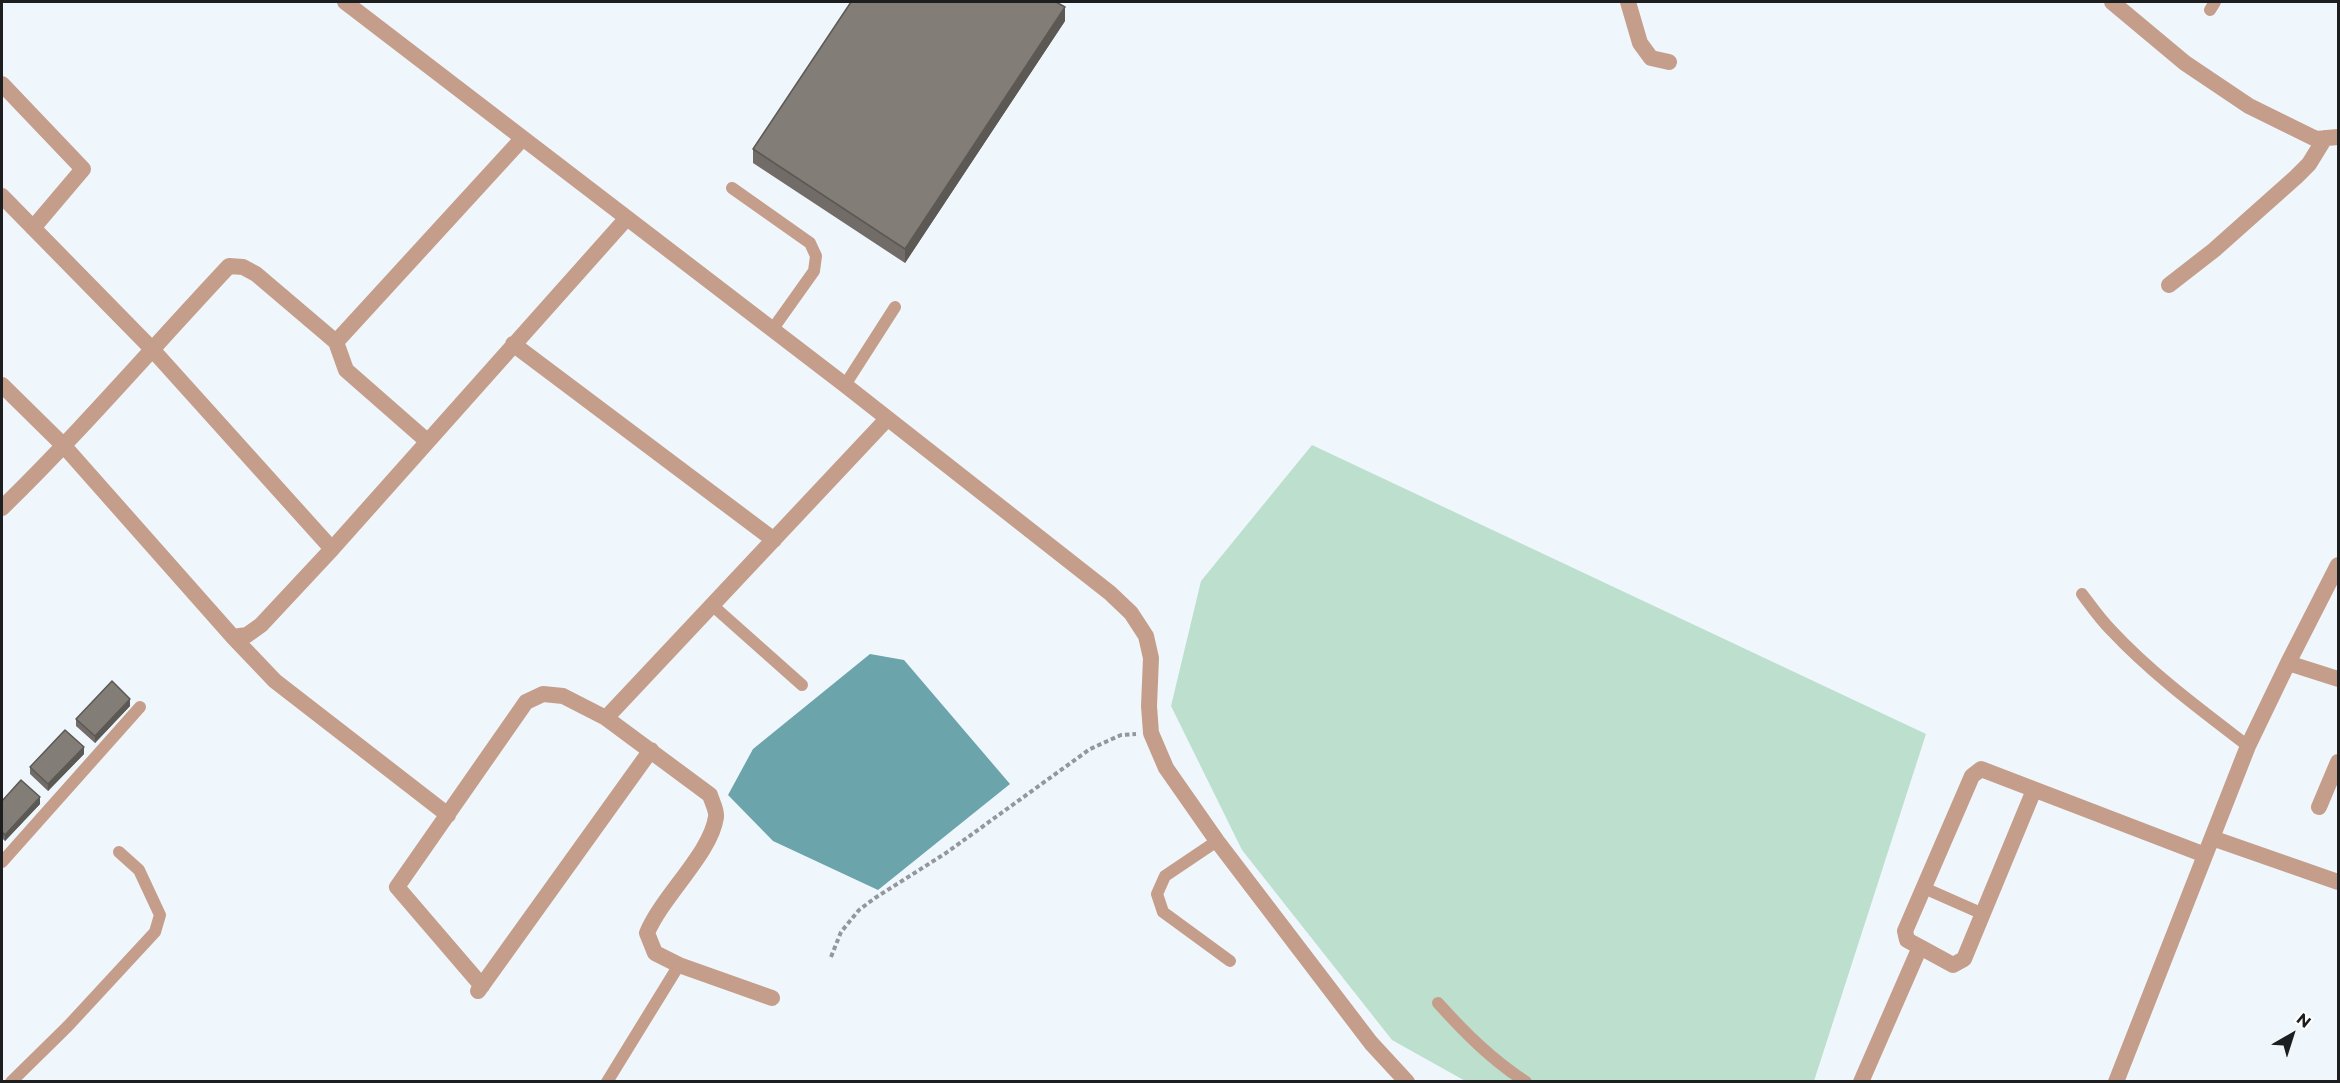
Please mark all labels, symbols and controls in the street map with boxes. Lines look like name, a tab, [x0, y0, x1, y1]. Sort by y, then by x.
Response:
north arrow	[2262, 1005, 2322, 1065]
text: N	[2293, 1009, 2315, 1032]

